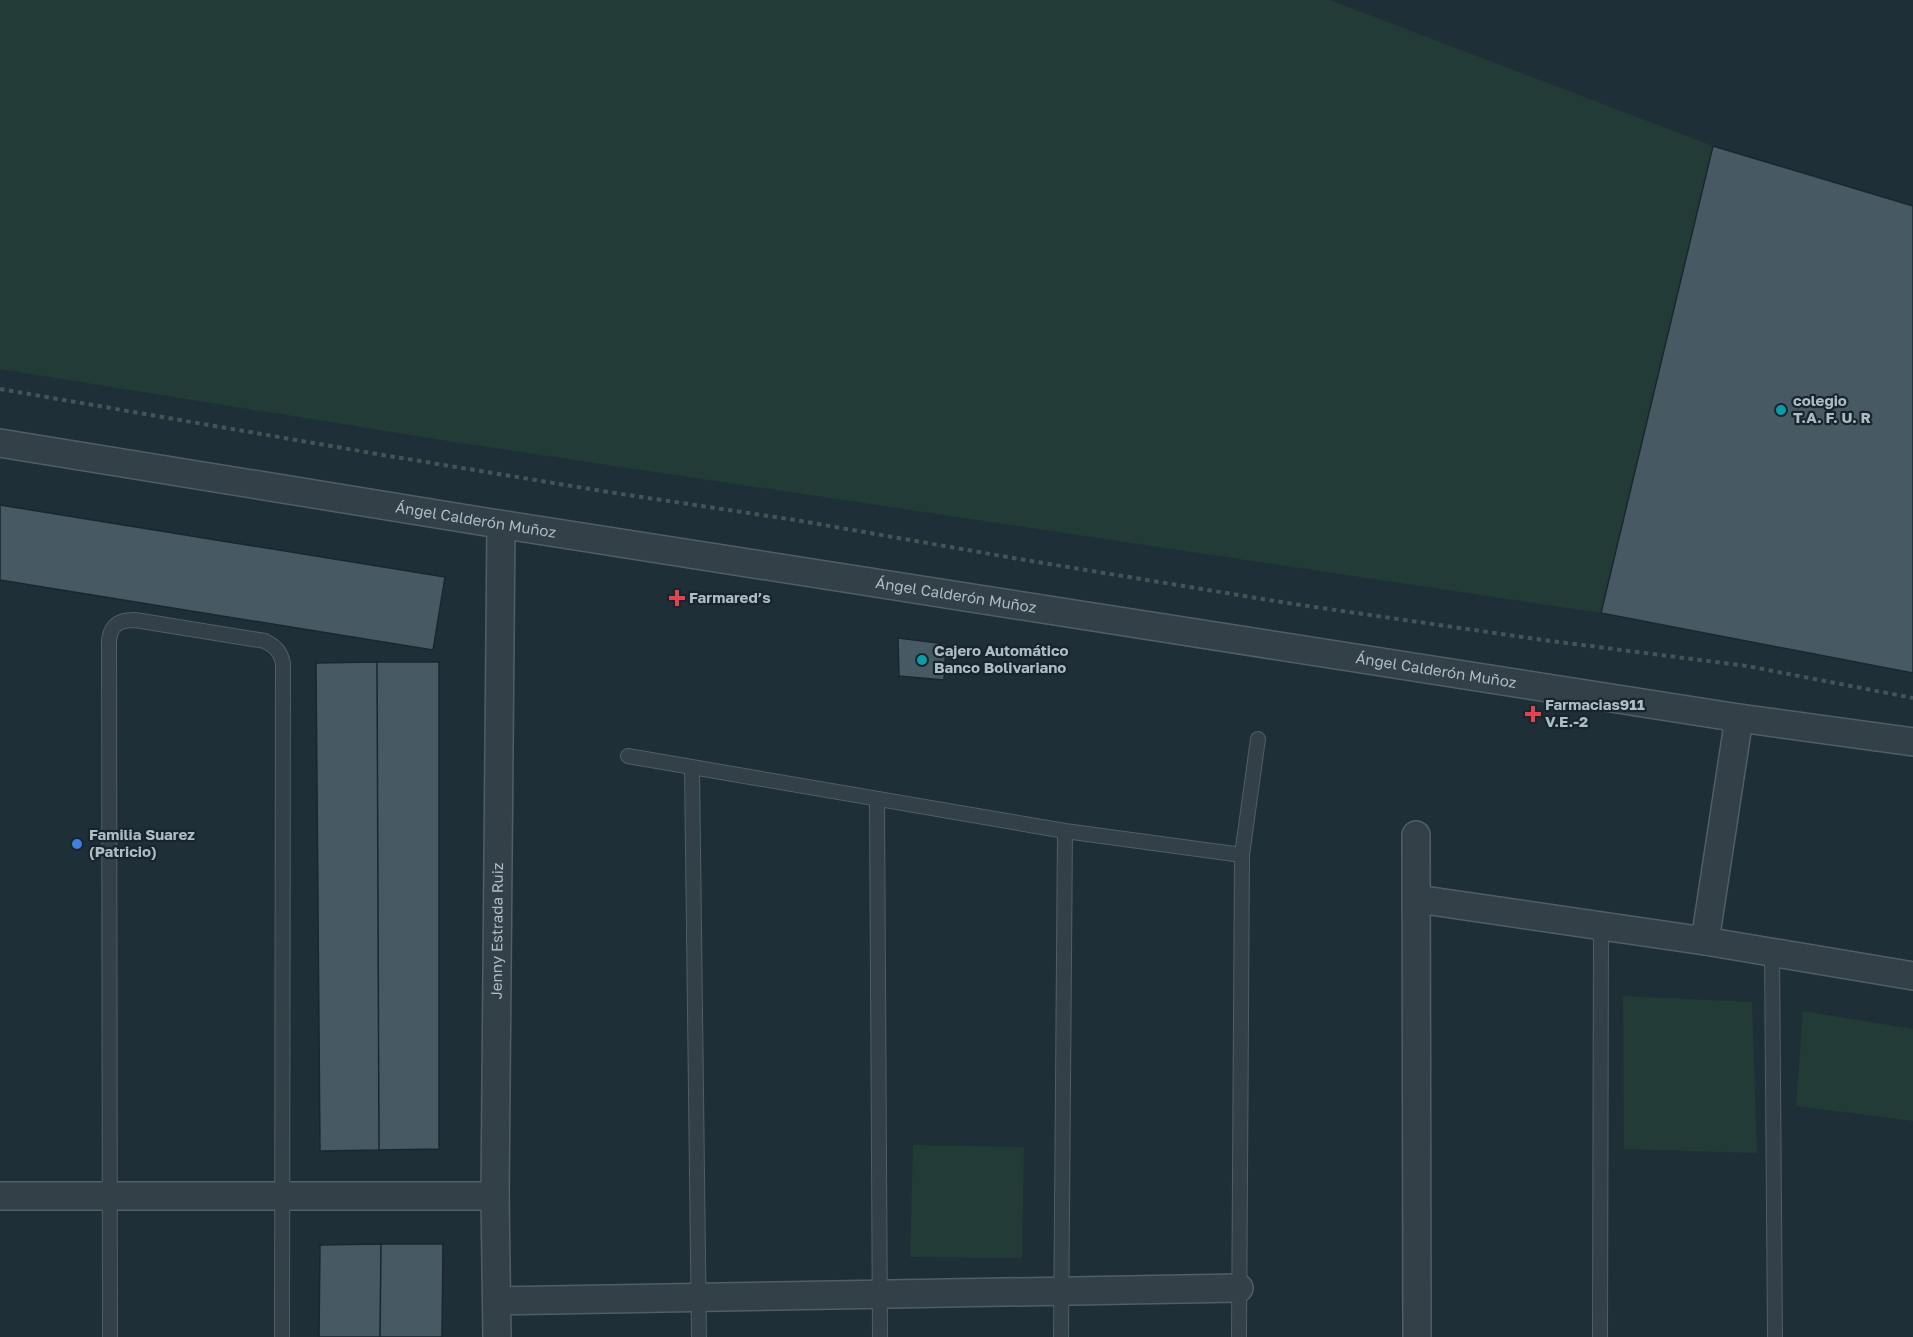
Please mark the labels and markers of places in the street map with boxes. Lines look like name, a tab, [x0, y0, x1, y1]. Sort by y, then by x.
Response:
place label: colegio T.A. F. U. R	[1793, 391, 1871, 426]
marker: colegio T.A. F. U. R	[1774, 403, 1788, 417]
place label: Farmared’s	[689, 588, 771, 606]
marker: Farmared’s	[670, 591, 684, 605]
place label: Cajero Automático Banco Bolivariano	[934, 641, 1069, 676]
marker: Cajero Automático Banco Bolivariano	[915, 653, 929, 667]
place label: Farmacias911 V.E.-2	[1545, 695, 1645, 730]
marker: Farmacias911 V.E.-2	[1526, 707, 1540, 721]
place label: Familia Suarez (Patricio)	[89, 825, 195, 860]
marker: Familia Suarez (Patricio)	[70, 837, 84, 851]

